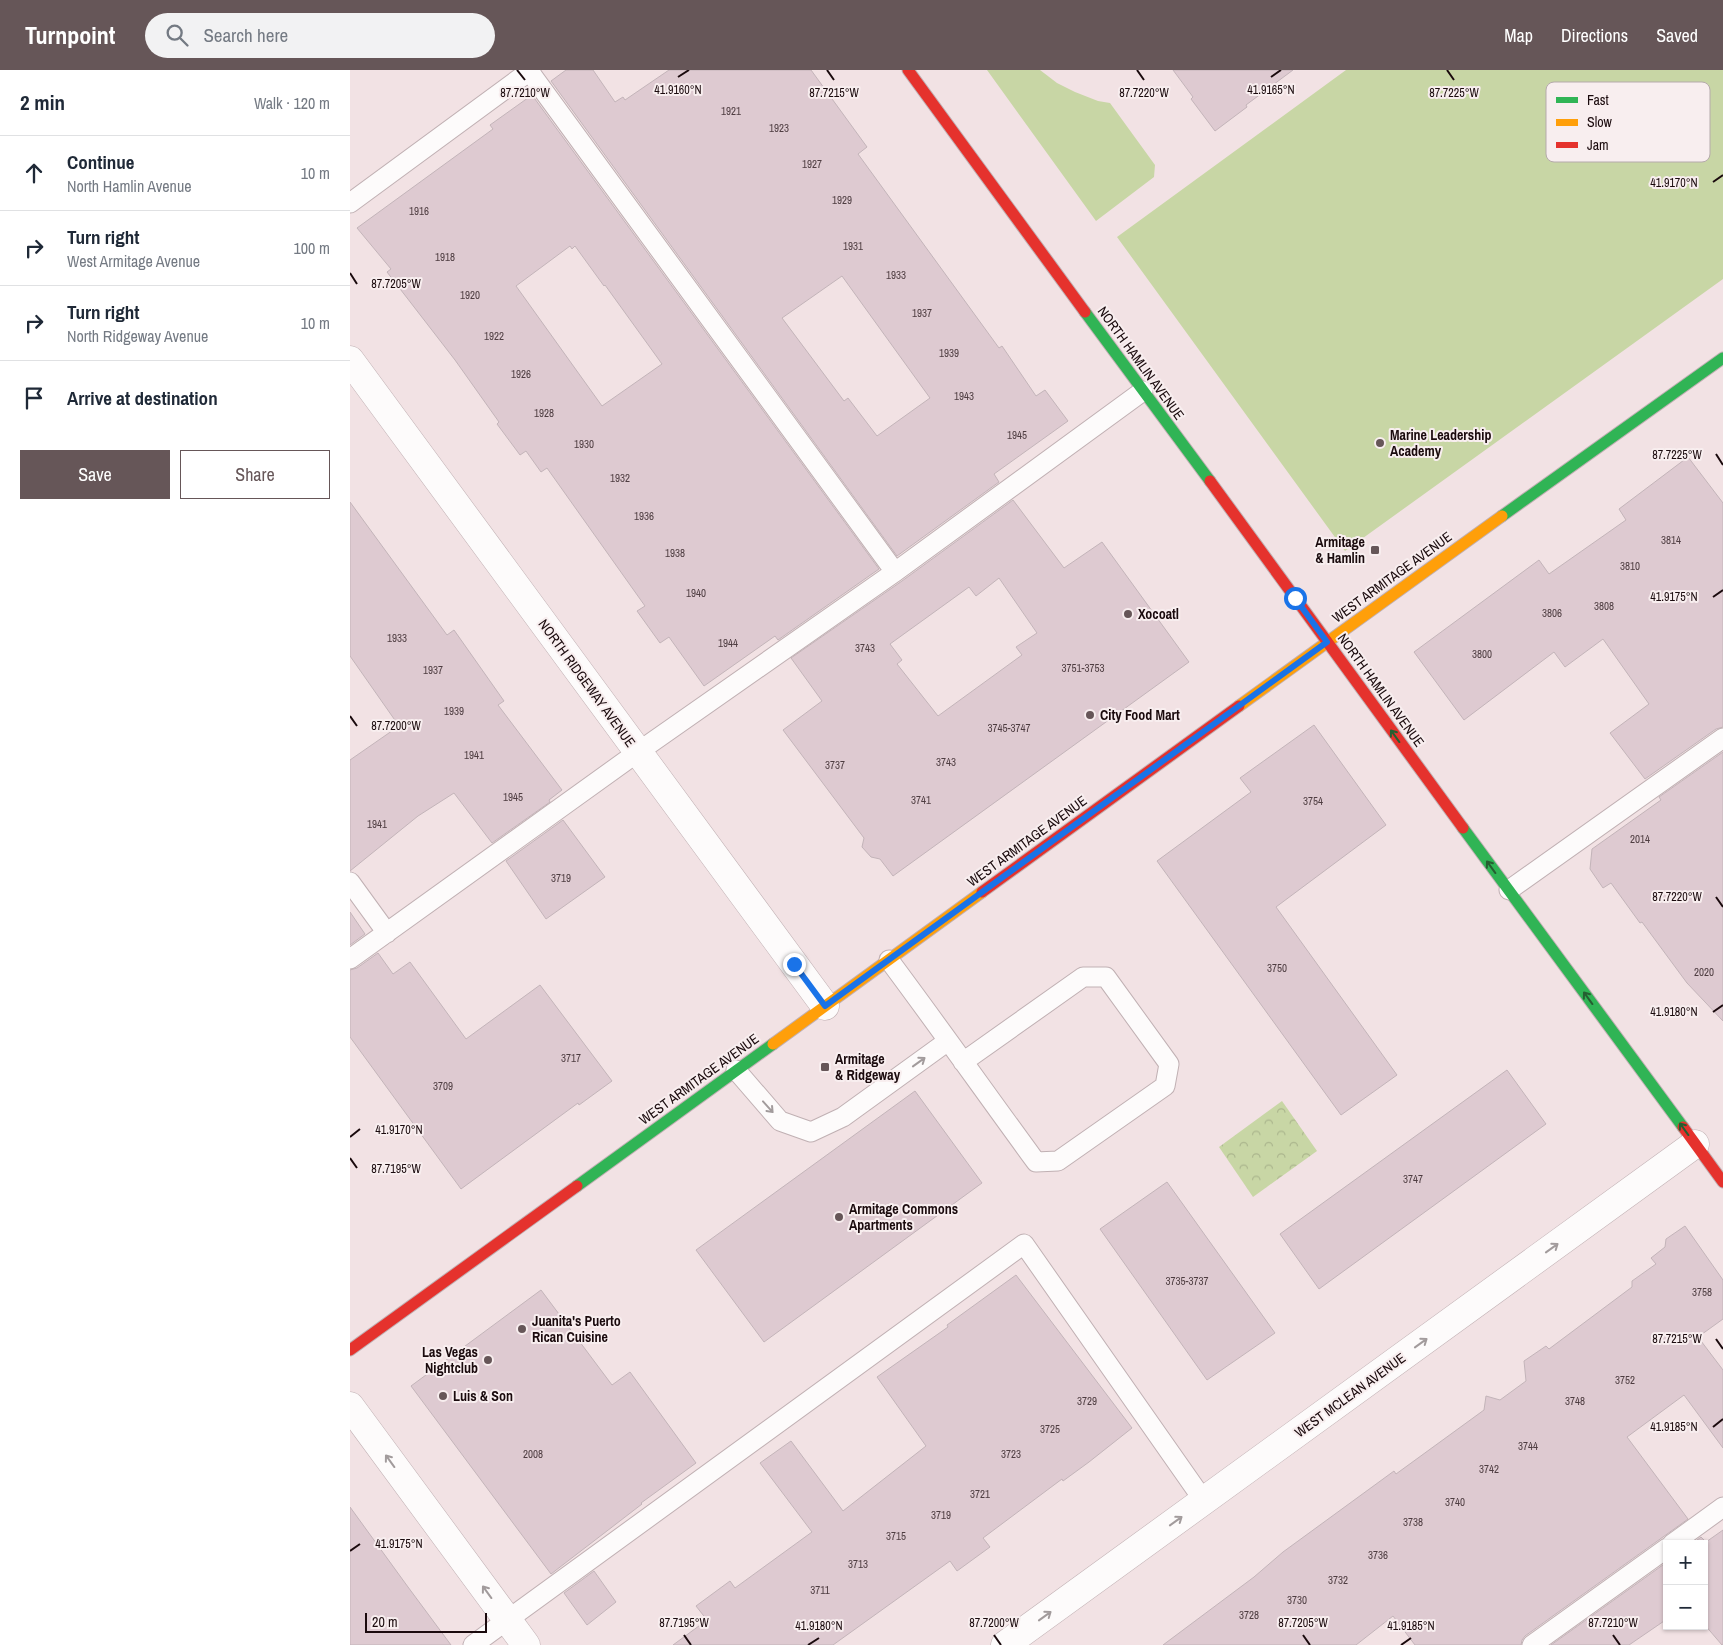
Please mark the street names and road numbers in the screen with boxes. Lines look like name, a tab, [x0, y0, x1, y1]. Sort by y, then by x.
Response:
street label: NORTH HAMLIN AVENUE	[1094, 303, 1188, 423]
street label: WEST ARMITAGE AVENUE	[1329, 528, 1455, 626]
street label: NORTH RIDGEWAY AVENUE	[535, 615, 639, 751]
street label: NORTH HAMLIN AVENUE	[1334, 630, 1428, 750]
street label: WEST ARMITAGE AVENUE	[964, 792, 1090, 890]
street label: WEST ARMITAGE AVENUE	[636, 1030, 762, 1128]
street label: WEST MCLEAN AVENUE	[1291, 1349, 1409, 1441]

